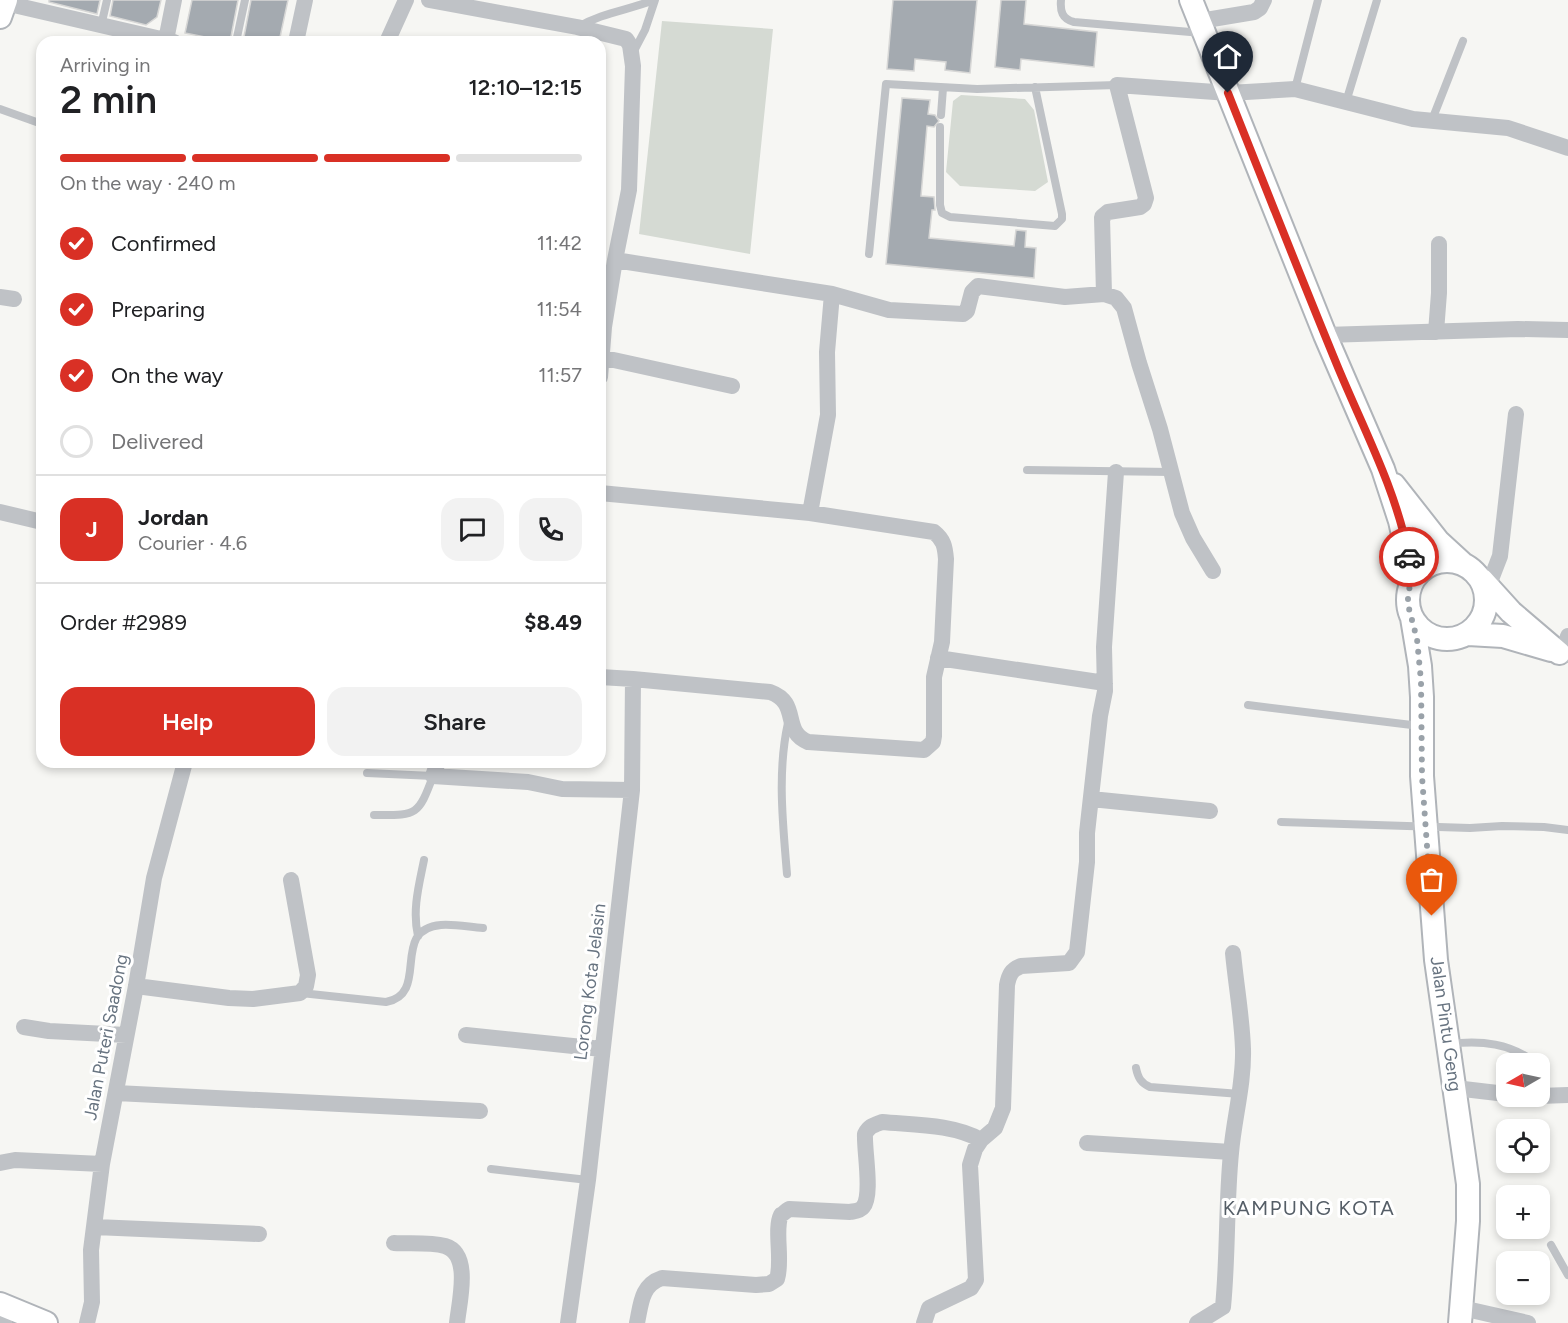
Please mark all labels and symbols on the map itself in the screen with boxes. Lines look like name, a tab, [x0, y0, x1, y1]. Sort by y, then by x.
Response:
pin	[1202, 31, 1253, 93]
courier	[1379, 527, 1439, 587]
pin	[1406, 854, 1457, 916]
street label: Lorong Kota Jelasin	[569, 902, 611, 1062]
street label: Jalan Puteri Saadong	[79, 952, 133, 1122]
street label: Jalan Pintu Geng	[1426, 955, 1466, 1093]
north arrow	[1496, 1053, 1550, 1107]
district label: KAMPUNG KOTA	[1223, 1196, 1395, 1220]

